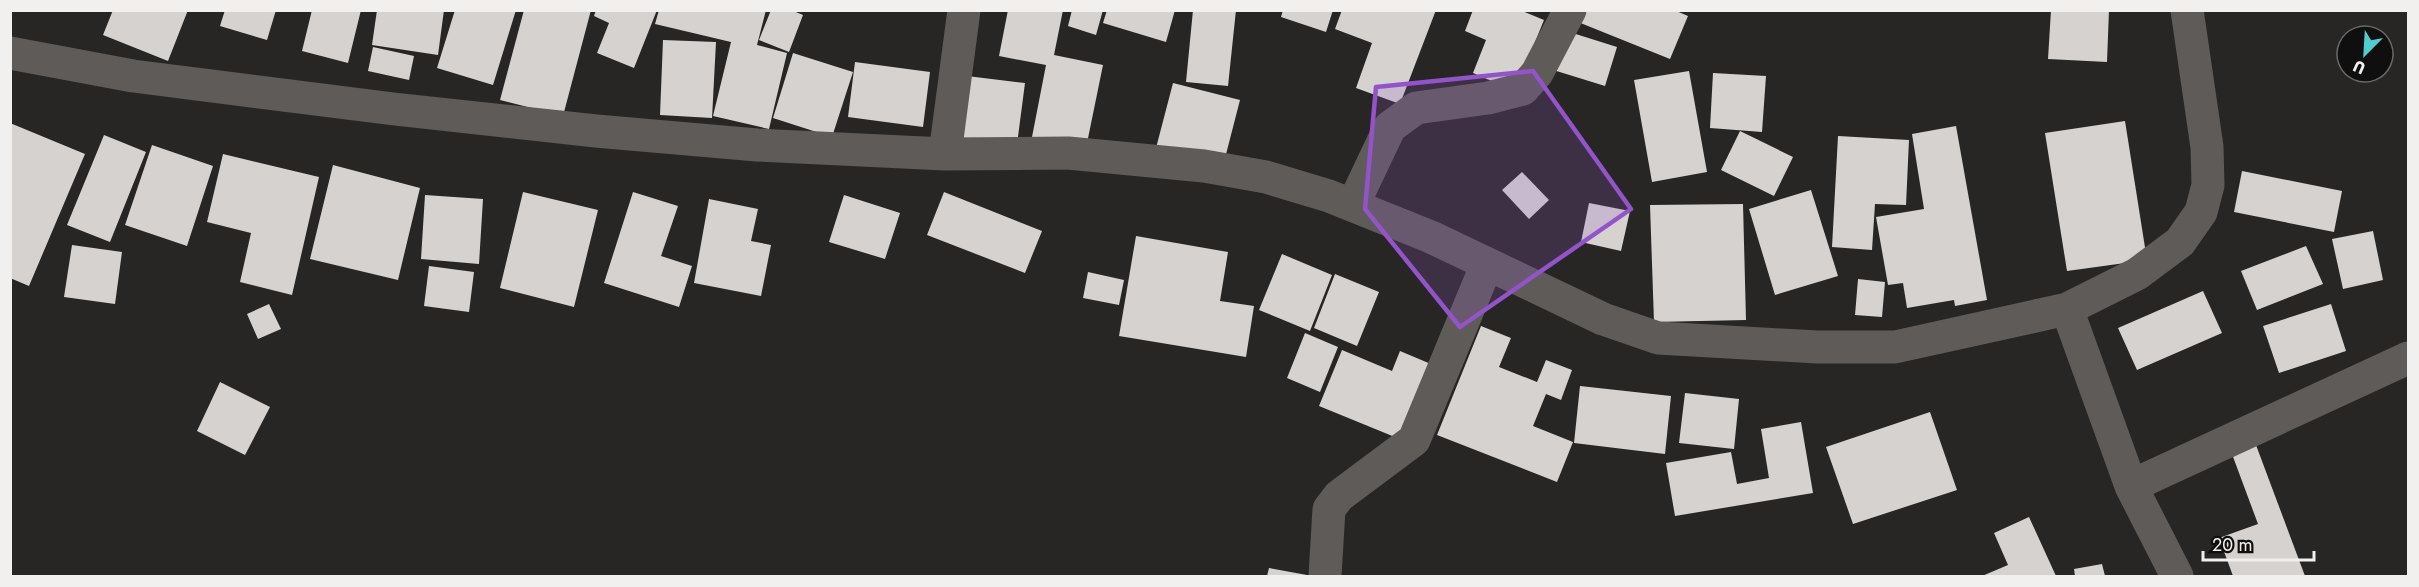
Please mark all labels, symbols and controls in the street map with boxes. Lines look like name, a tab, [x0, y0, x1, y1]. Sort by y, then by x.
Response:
north arrow	[2335, 24, 2395, 84]
text: U	[2349, 54, 2369, 80]
scale bar	[2203, 524, 2314, 562]
text: 20 m	[2212, 532, 2252, 558]

